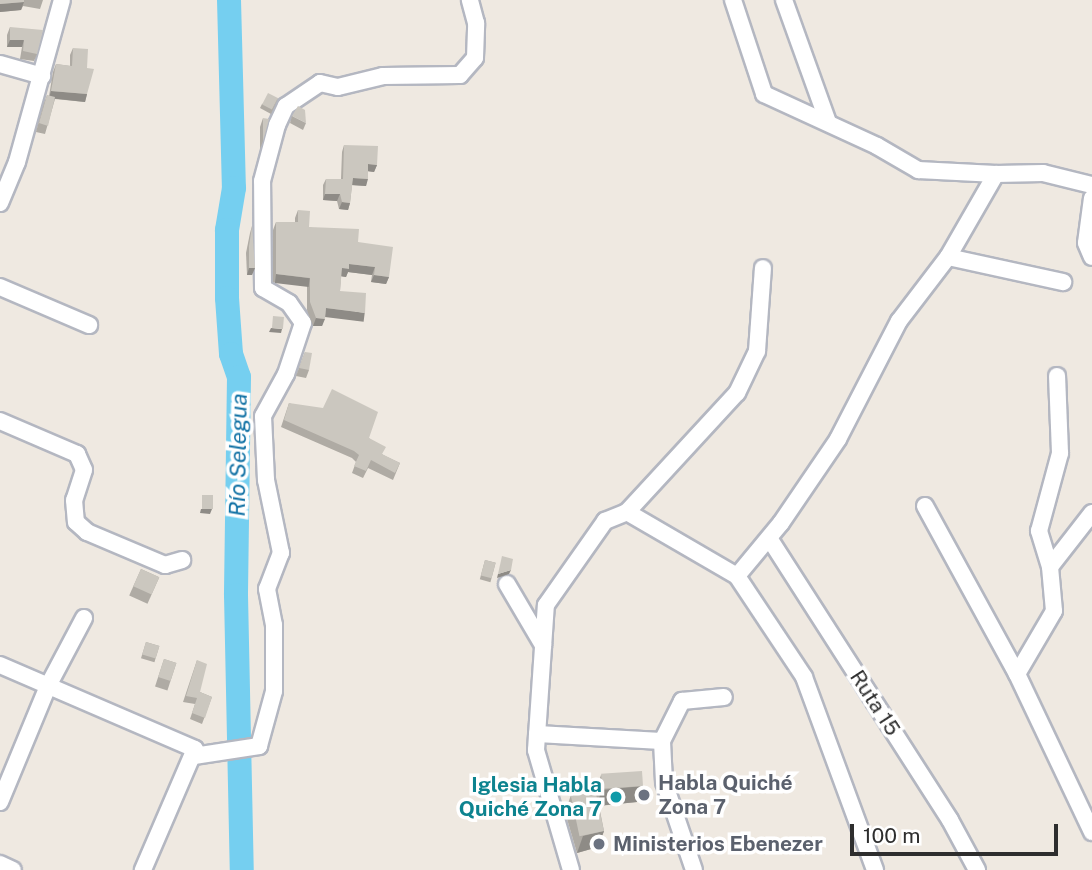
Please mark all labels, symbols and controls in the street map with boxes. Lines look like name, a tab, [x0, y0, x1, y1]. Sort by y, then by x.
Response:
water label: Río Selegua	[223, 393, 253, 517]
street label: Ruta 15	[845, 666, 905, 740]
place label: Habla Quiché Zona 7	[658, 770, 793, 820]
place label: Iglesia Habla Quiché Zona 7	[459, 772, 602, 822]
marker: Habla Quiché Zona 7	[636, 787, 652, 803]
marker: Iglesia Habla Quiché Zona 7	[608, 789, 624, 805]
scale bar	[854, 810, 1062, 854]
text: 100 m	[863, 823, 920, 848]
place label: Ministerios Ebenezer	[613, 831, 823, 857]
marker: Ministerios Ebenezer	[591, 836, 607, 852]

